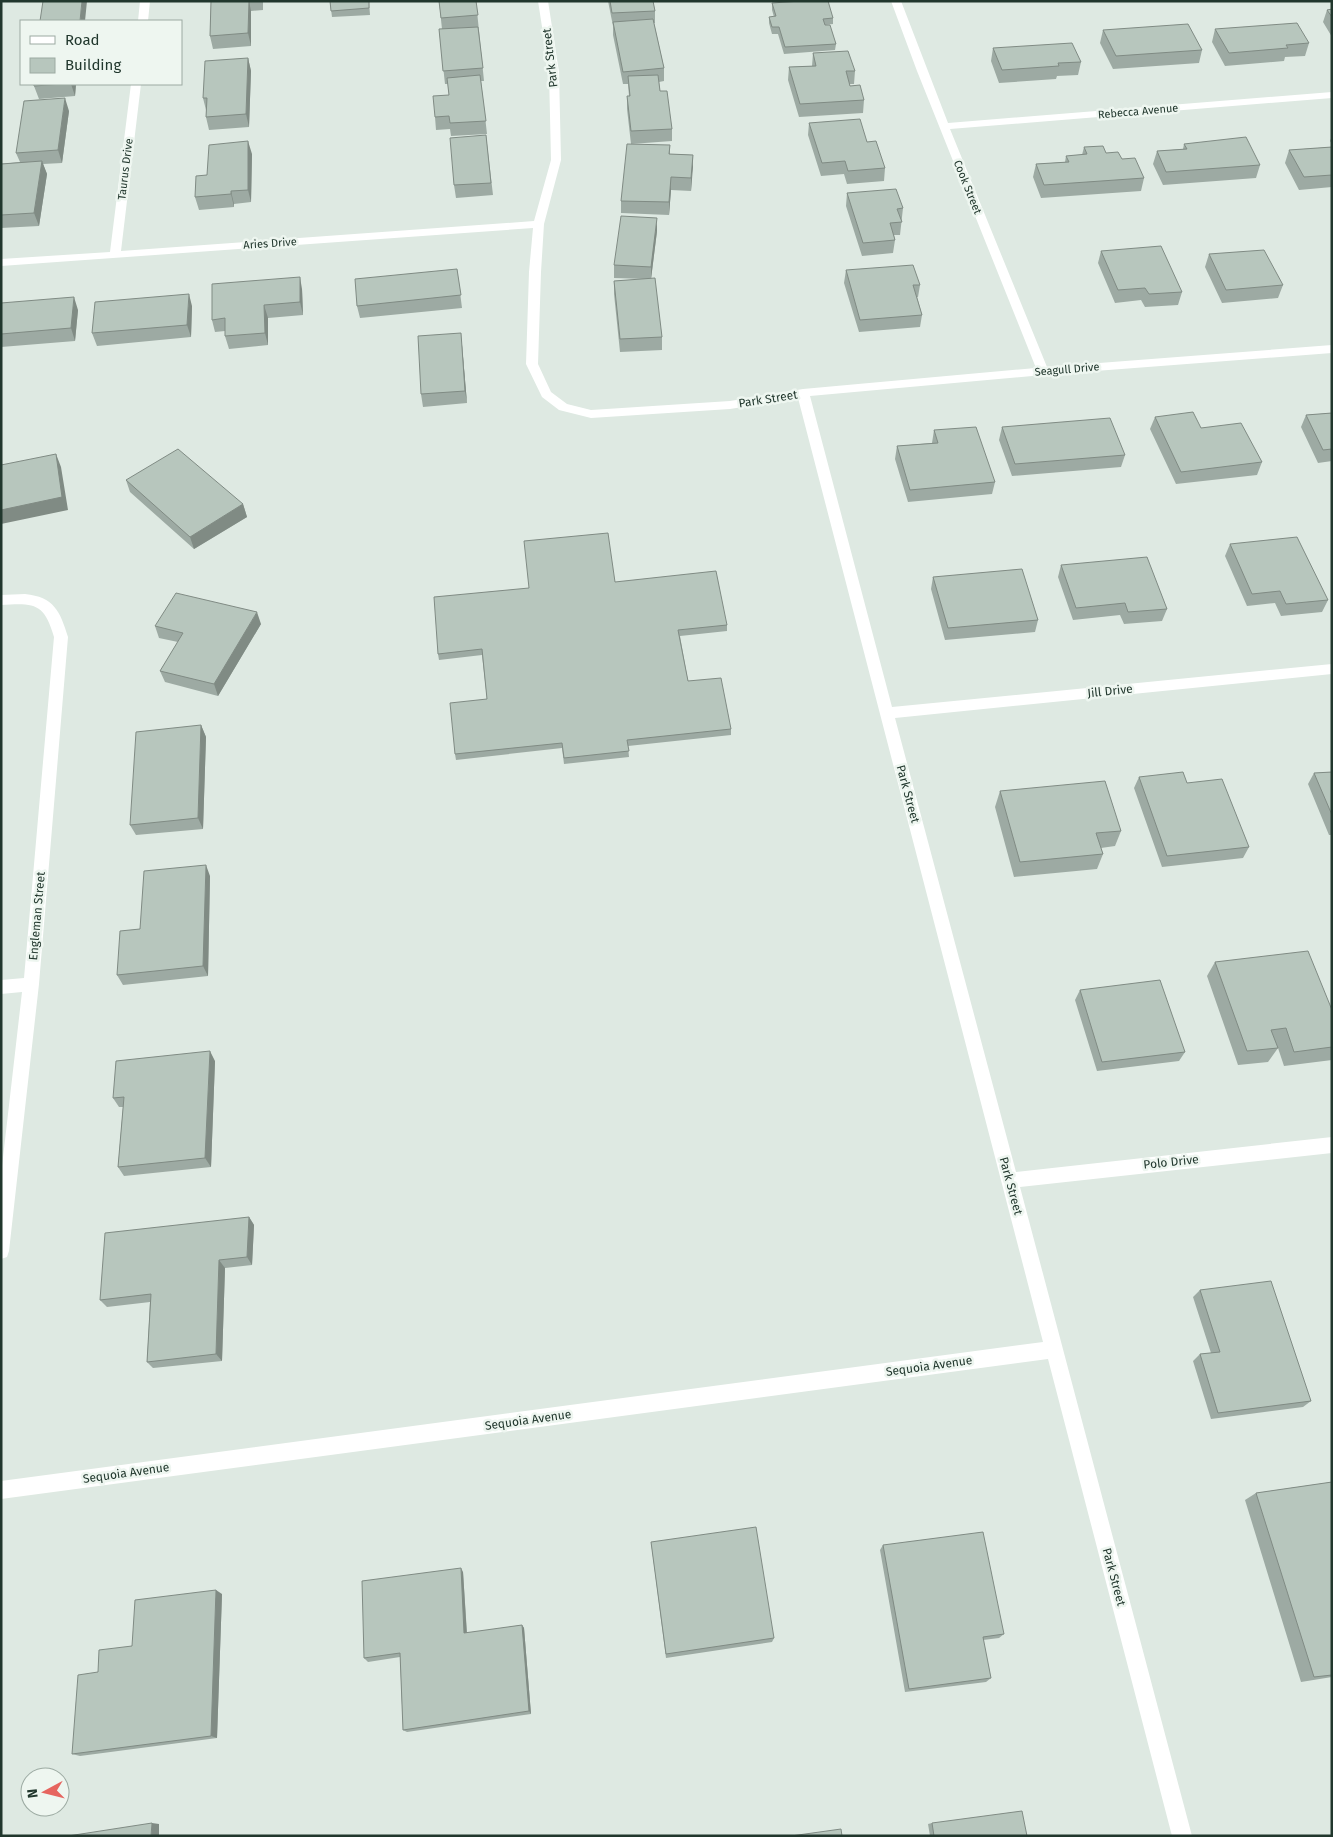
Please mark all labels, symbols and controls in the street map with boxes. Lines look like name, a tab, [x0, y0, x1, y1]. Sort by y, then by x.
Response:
legend	[20, 20, 182, 85]
street label: Park Street	[539, 27, 561, 88]
text: Road	[65, 31, 100, 49]
text: Building	[65, 56, 121, 74]
street label: Rebecca Avenue	[1097, 102, 1179, 121]
street label: Taurus Drive	[115, 137, 136, 201]
street label: Cook Street	[951, 158, 984, 216]
street label: Aries Drive	[243, 235, 297, 252]
street label: Seagull Drive	[1034, 360, 1100, 379]
street label: Park Street	[738, 387, 799, 411]
street label: Jill Drive	[1087, 682, 1133, 700]
street label: Park Street	[894, 764, 923, 825]
street label: Engleman Street	[26, 870, 48, 961]
street label: Polo Drive	[1143, 1152, 1199, 1172]
street label: Park Street	[997, 1156, 1026, 1217]
street label: Sequoia Avenue	[885, 1353, 973, 1379]
street label: Sequoia Avenue	[484, 1407, 572, 1433]
street label: Sequoia Avenue	[82, 1460, 170, 1486]
street label: Park Street	[1100, 1547, 1129, 1608]
north arrow	[20, 1767, 70, 1817]
text: N	[24, 1788, 42, 1799]

